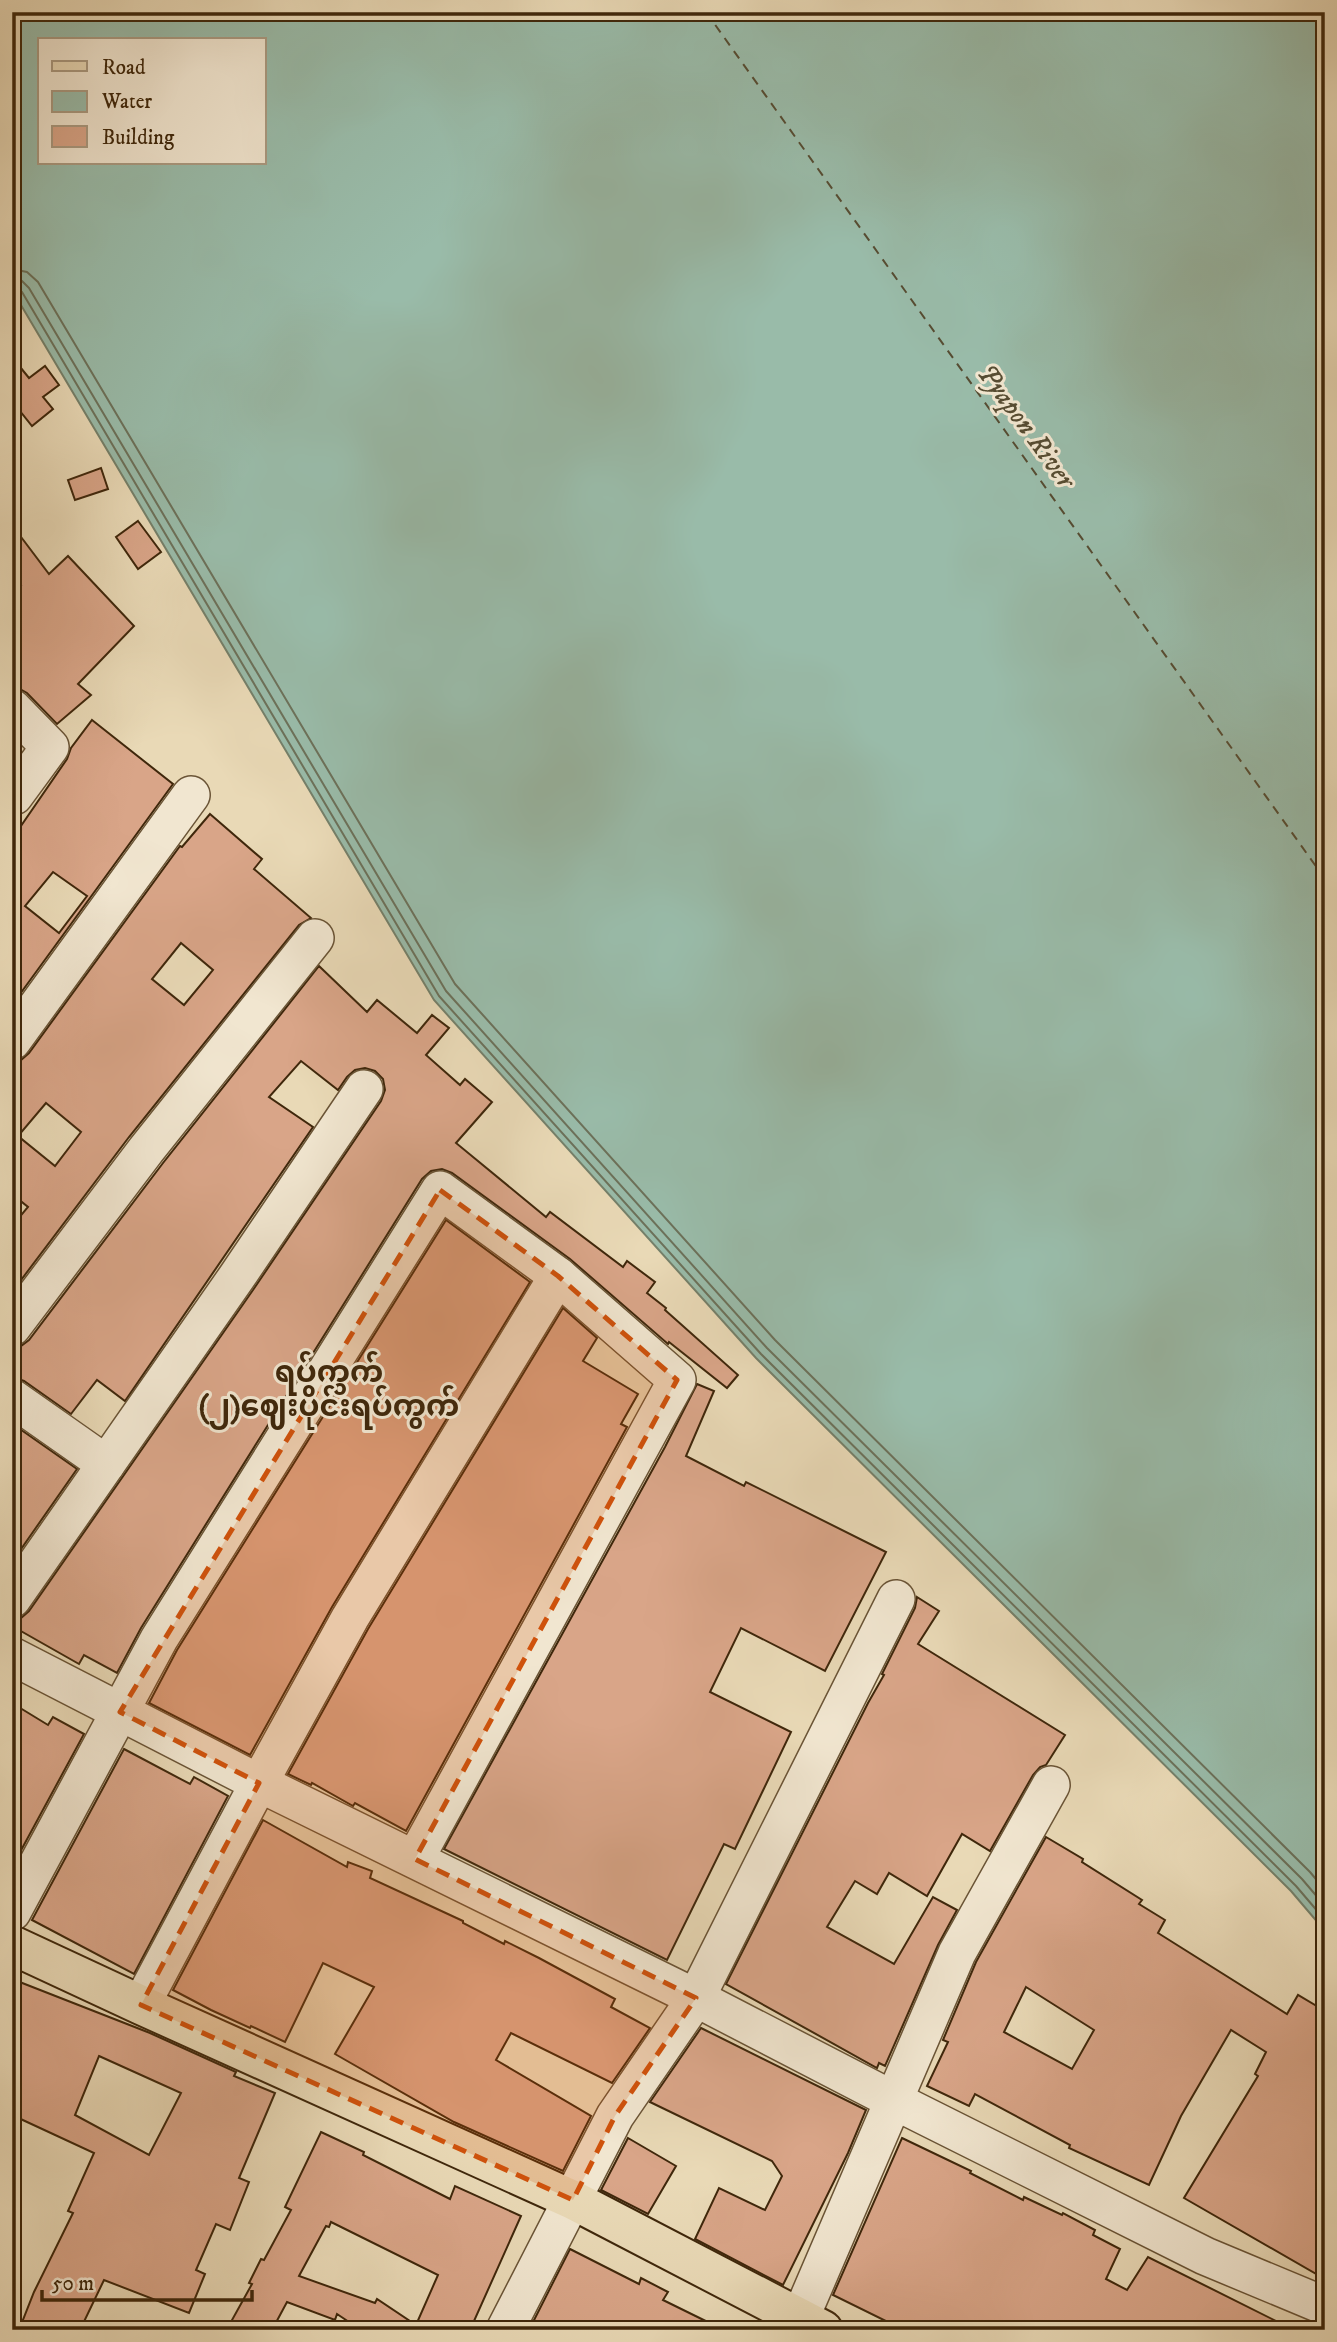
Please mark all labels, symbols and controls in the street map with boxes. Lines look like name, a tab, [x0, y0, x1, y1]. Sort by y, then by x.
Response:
legend	[38, 38, 266, 164]
text: Road	[102, 55, 146, 81]
text: Water	[101, 89, 152, 115]
text: Building	[102, 125, 175, 151]
water label: Pyapon River	[969, 357, 1084, 497]
district label: ရပ်ကွက် (၂)ဈေးပိုင်းရပ်ကွက်	[199, 1351, 459, 1430]
scale bar	[42, 2258, 252, 2302]
text: 50 m	[52, 2271, 94, 2297]

